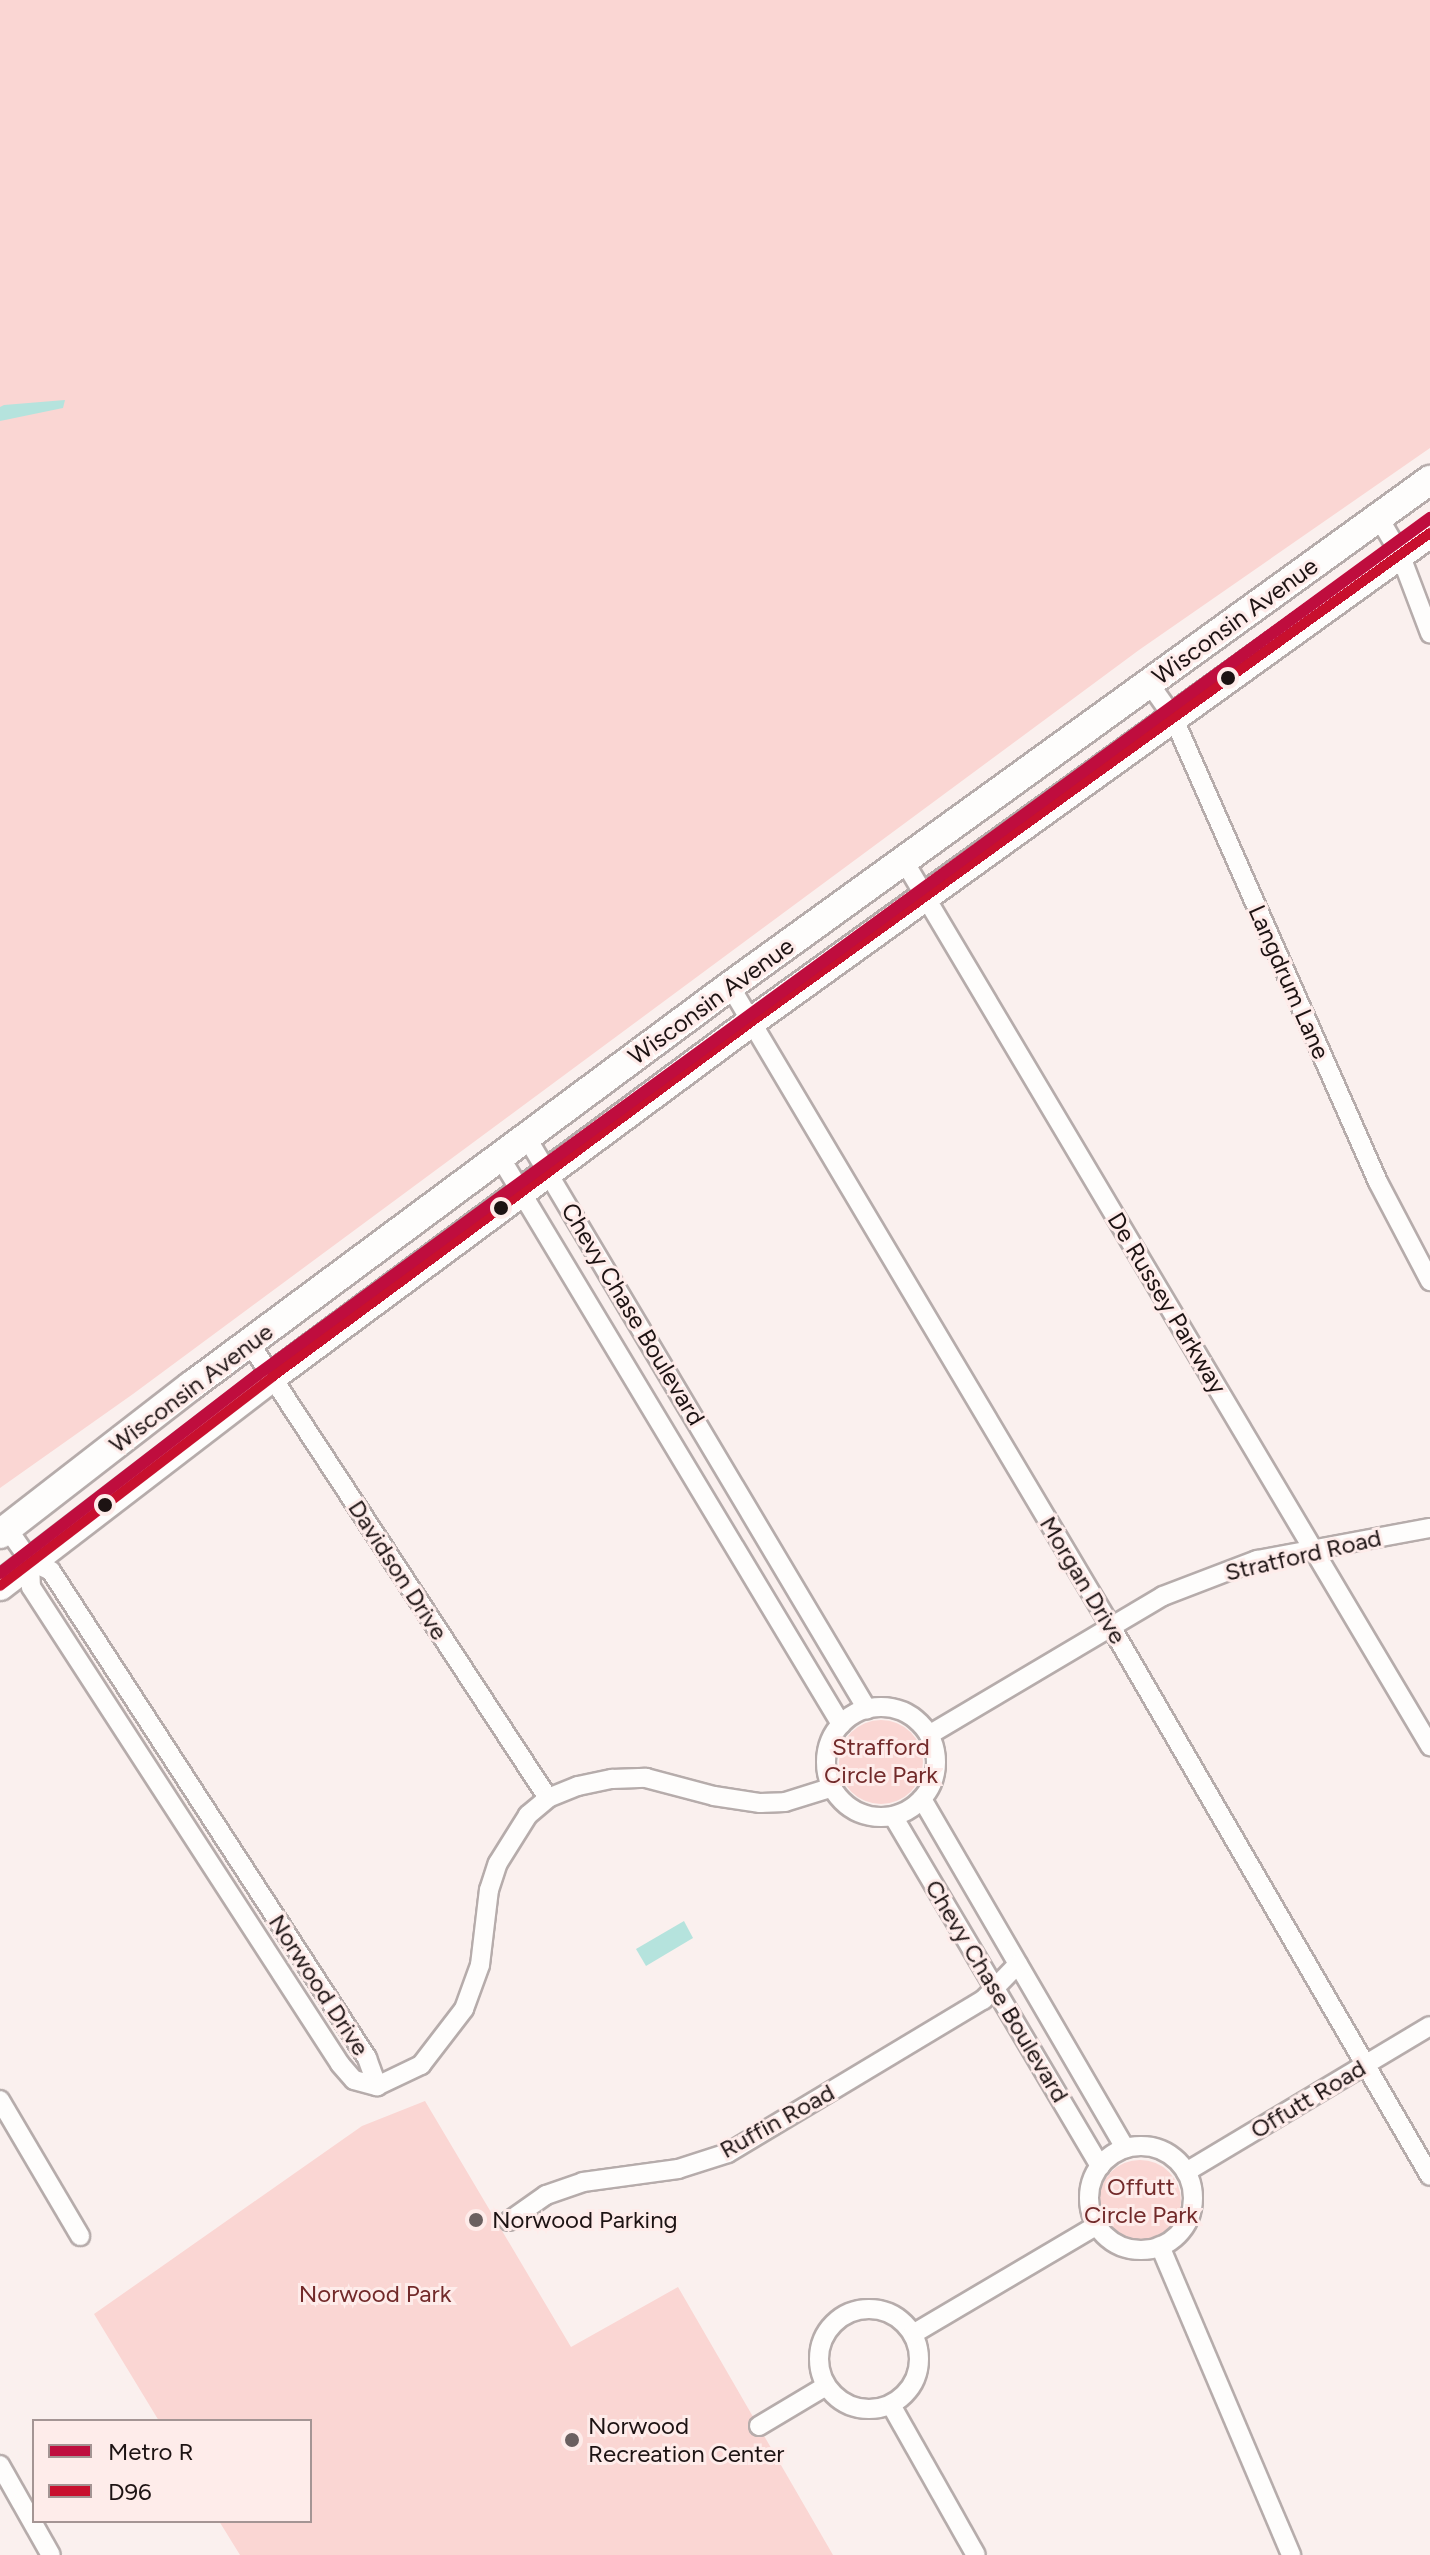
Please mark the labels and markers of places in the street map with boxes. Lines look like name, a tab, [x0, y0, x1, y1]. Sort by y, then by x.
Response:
unlabelled marker	[1220, 670, 1236, 686]
unlabelled marker	[493, 1200, 509, 1216]
unlabelled marker	[97, 1497, 113, 1513]
place label: Norwood Parking	[492, 2206, 678, 2234]
marker: Norwood Parking	[467, 2211, 485, 2229]
place label: Norwood Recreation Center	[588, 2412, 784, 2468]
marker: Norwood Recreation Center	[563, 2431, 581, 2449]

